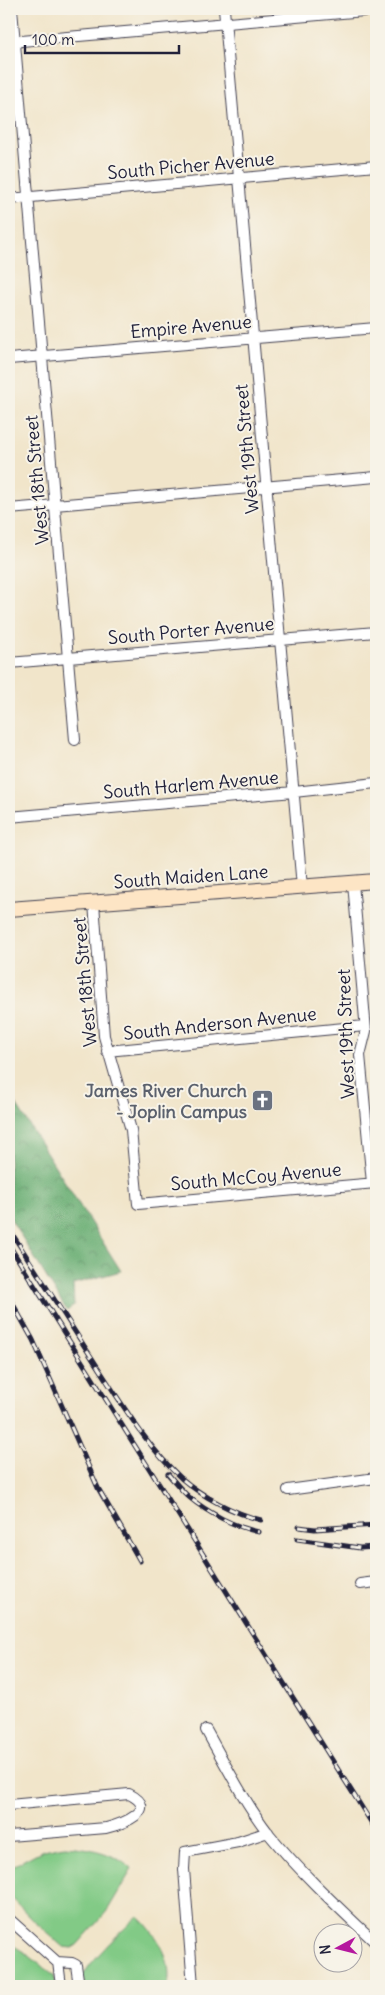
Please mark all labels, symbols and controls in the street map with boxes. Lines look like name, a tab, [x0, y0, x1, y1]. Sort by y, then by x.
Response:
scale bar	[25, 22, 179, 54]
text: 100 m	[32, 30, 74, 49]
street label: South Picher Avenue	[107, 147, 275, 184]
street label: Empire Avenue	[129, 310, 253, 343]
street label: West 19th Street	[229, 383, 264, 515]
street label: West 18th Street	[19, 414, 54, 546]
street label: South Porter Avenue	[107, 612, 275, 649]
street label: South Harlem Avenue	[102, 765, 280, 804]
street label: South Maiden Lane	[113, 860, 269, 893]
street label: West 18th Street	[67, 916, 102, 1048]
street label: West 19th Street	[332, 969, 359, 1099]
street label: South Anderson Avenue	[122, 1002, 318, 1045]
place label: James River Church - Joplin Campus	[85, 1079, 248, 1123]
church icon: James River Church - Joplin Campus	[251, 1089, 275, 1113]
street label: South McCoy Avenue	[170, 1158, 342, 1195]
north arrow	[312, 1922, 362, 1972]
text: N	[316, 1944, 335, 1955]

